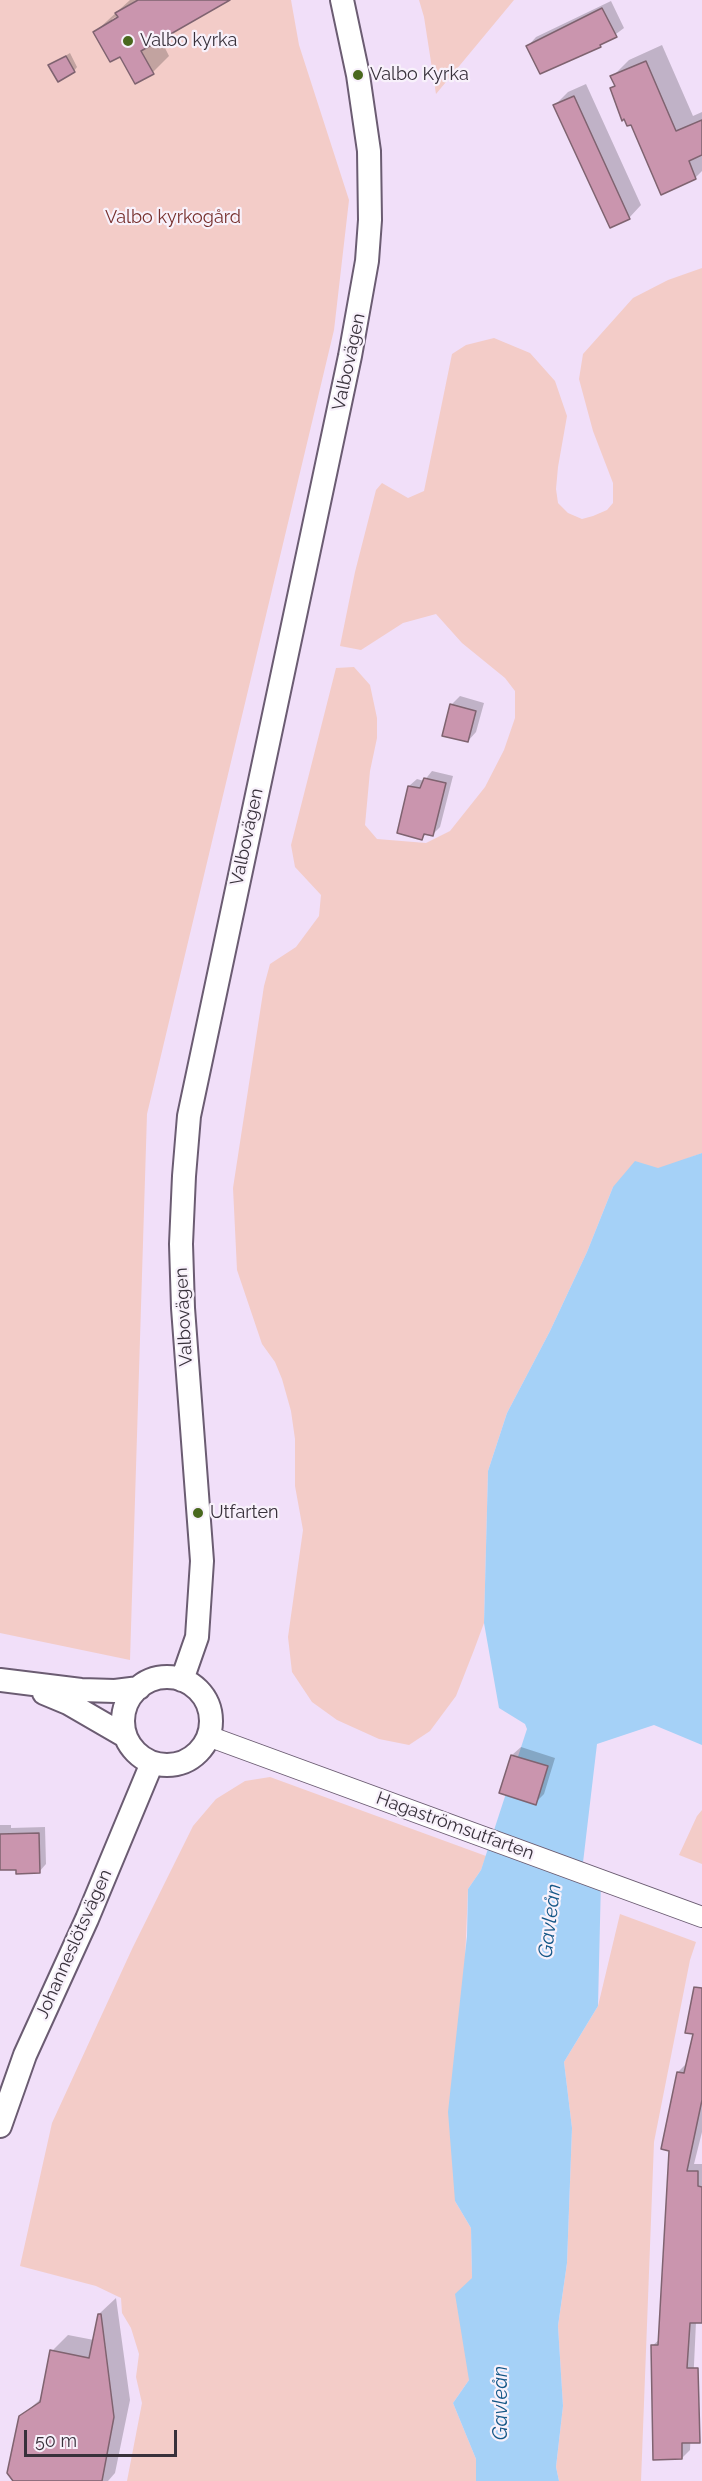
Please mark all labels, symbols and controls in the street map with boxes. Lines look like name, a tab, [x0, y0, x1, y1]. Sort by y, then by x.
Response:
place label: Valbo kyrka	[140, 30, 237, 52]
marker: Valbo kyrka	[121, 34, 135, 48]
place label: Valbo Kyrka	[370, 64, 469, 86]
marker: Valbo Kyrka	[351, 68, 365, 82]
park label: Valbo kyrkogård	[105, 207, 241, 229]
street label: Valbovägen	[328, 311, 370, 413]
street label: Valbovägen	[226, 786, 268, 888]
street label: Valbovägen	[171, 1267, 197, 1367]
place label: Utfarten	[210, 1502, 279, 1524]
marker: Utfarten	[191, 1506, 205, 1520]
street label: Hagaströmsutfarten	[373, 1787, 537, 1865]
street label: Johanneslötsvägen	[31, 1866, 117, 2022]
water label: Gavleån	[534, 1883, 566, 1959]
water label: Gavleån	[489, 2366, 513, 2440]
scale bar	[27, 2418, 180, 2456]
text: 50 m	[35, 2430, 77, 2451]

